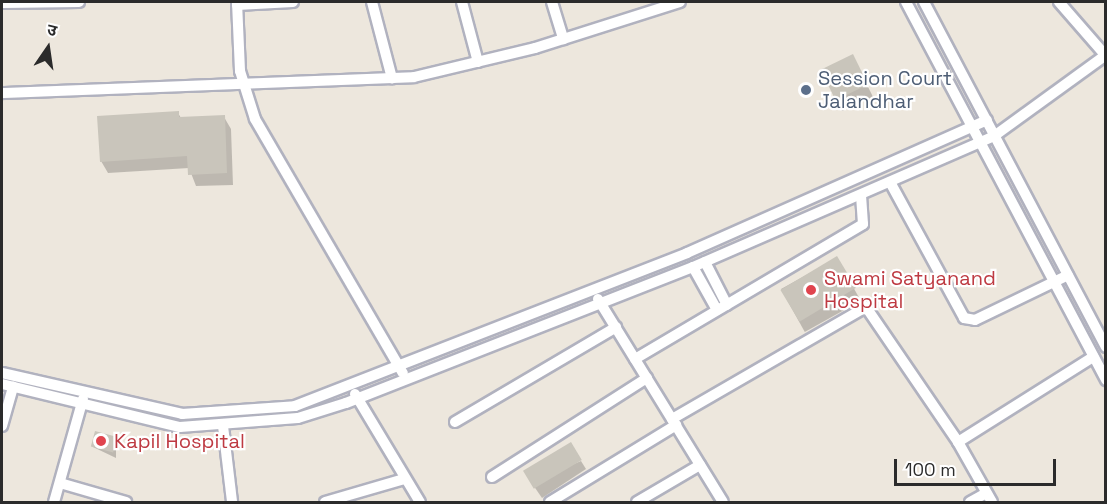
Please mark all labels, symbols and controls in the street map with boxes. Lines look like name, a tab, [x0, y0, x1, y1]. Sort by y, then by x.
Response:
north arrow	[18, 18, 78, 78]
text: उ	[45, 19, 59, 41]
place label: Session Court Jalandhar	[818, 66, 952, 113]
marker: Session Court Jalandhar	[799, 83, 813, 97]
place label: Swami Satyanand Hospital	[824, 266, 996, 313]
marker: Swami Satyanand Hospital	[802, 281, 820, 299]
place label: Kapil Hospital	[114, 429, 245, 453]
marker: Kapil Hospital	[92, 432, 110, 450]
scale bar	[897, 447, 1059, 485]
text: 100 m	[905, 458, 956, 481]

